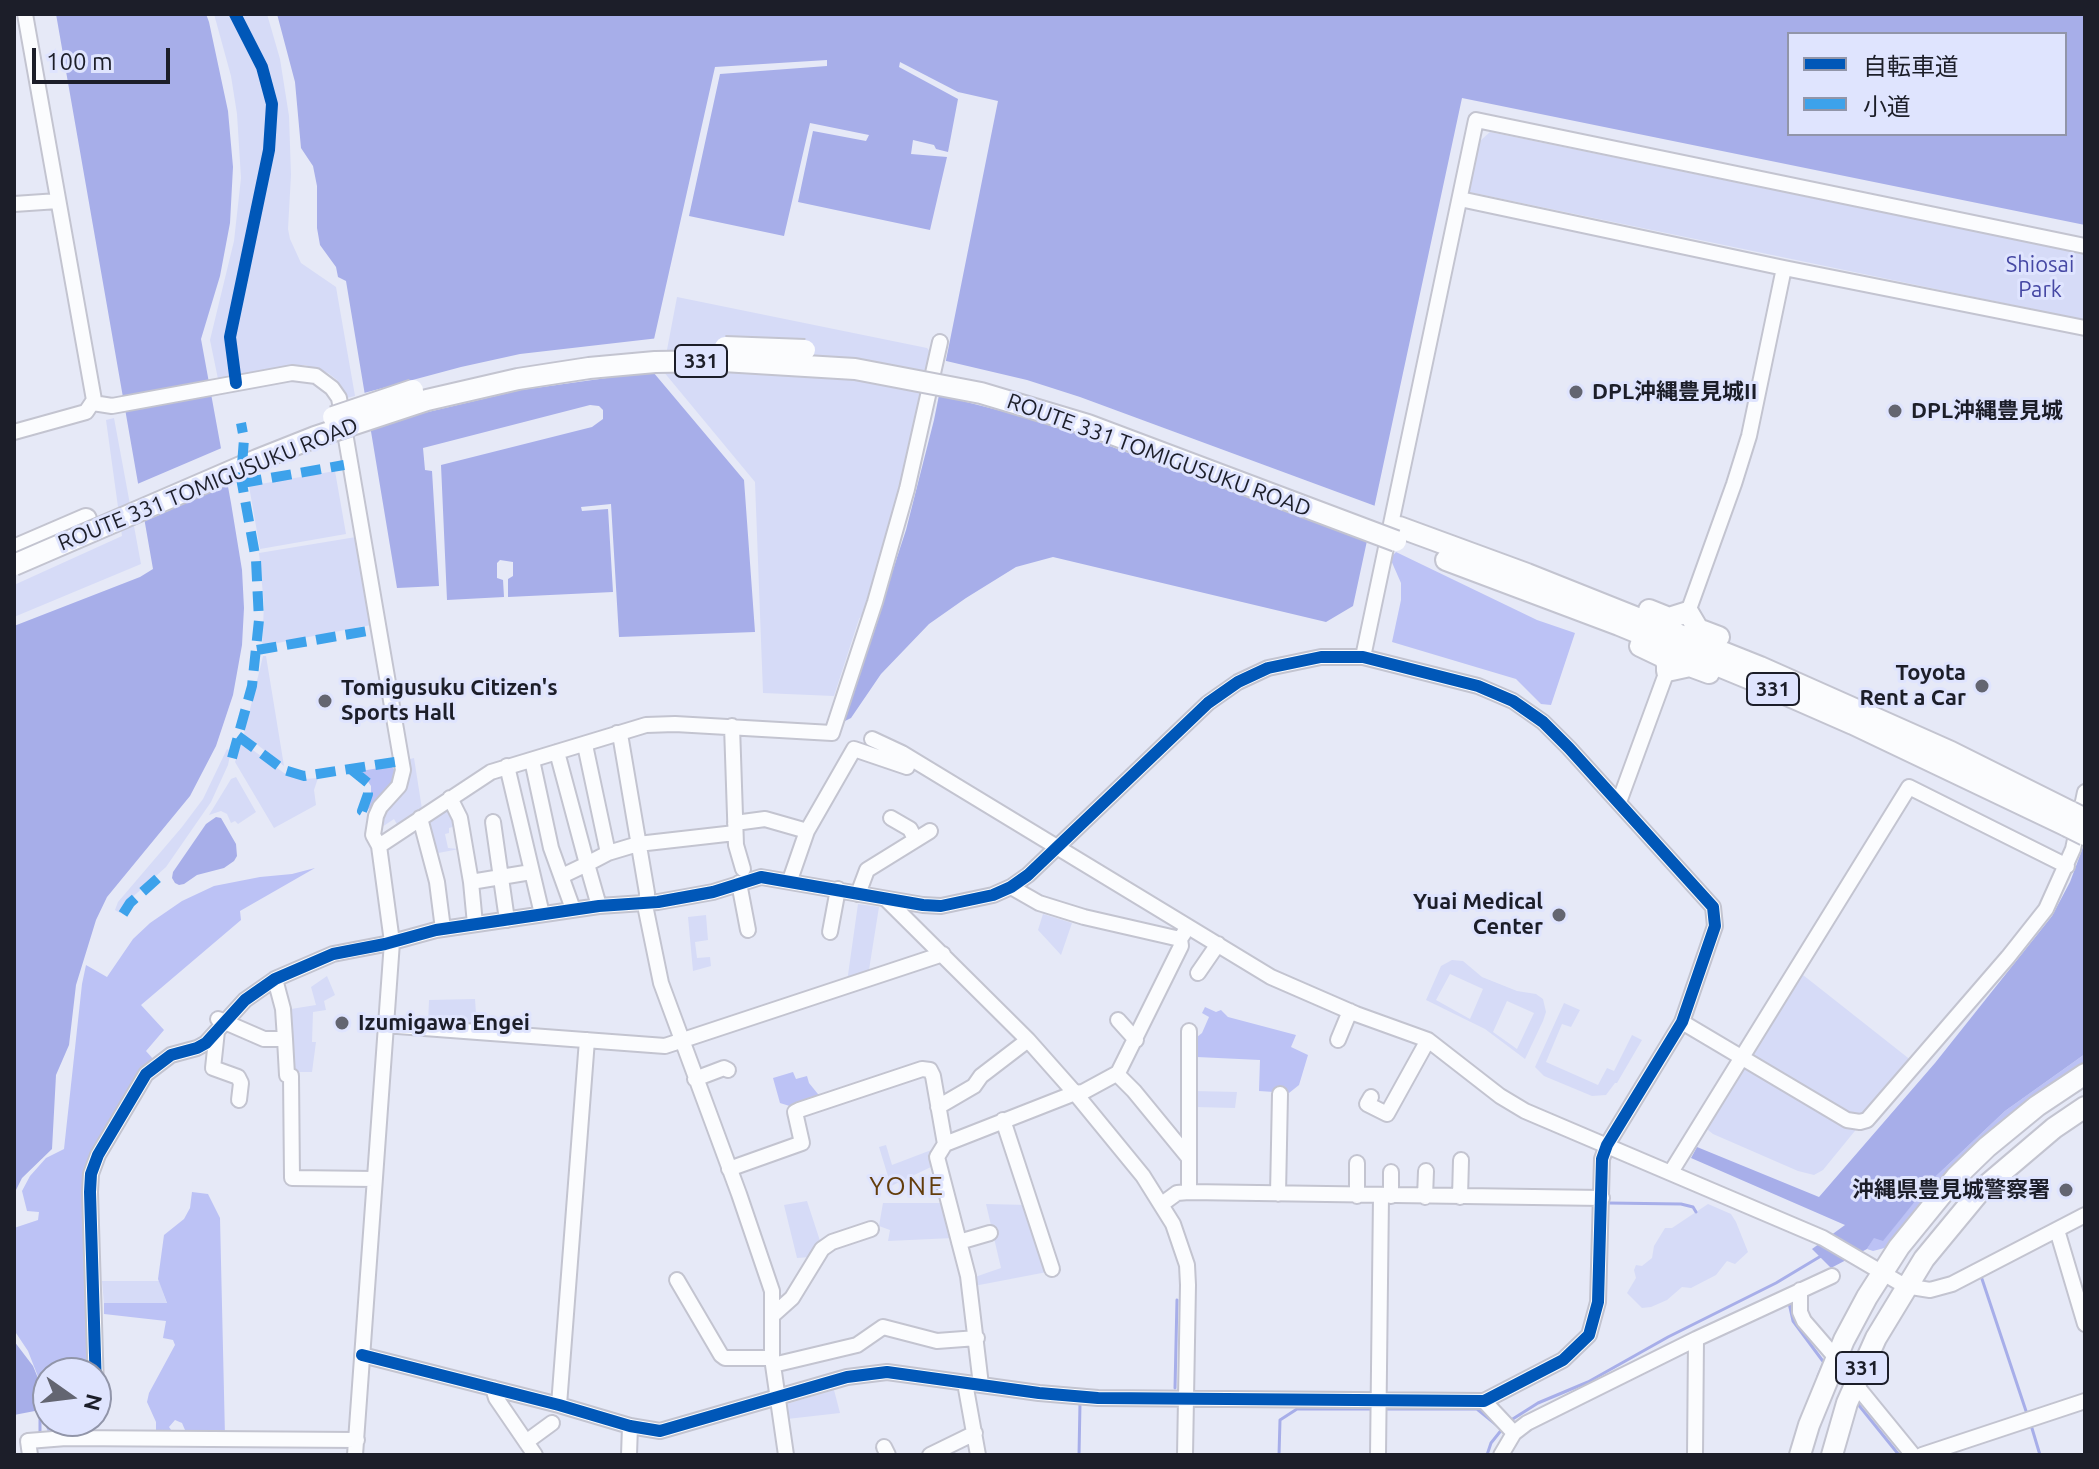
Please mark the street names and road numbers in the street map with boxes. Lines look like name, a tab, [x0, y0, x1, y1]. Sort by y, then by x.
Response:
road number: 331	[675, 345, 727, 377]
street label: ROUTE 331 TOMIGUSUKU ROAD	[1004, 388, 1314, 522]
street label: ROUTE 331 TOMIGUSUKU ROAD	[54, 412, 362, 556]
road number: 331	[1747, 673, 1799, 705]
road number: 331	[1836, 1352, 1888, 1384]

